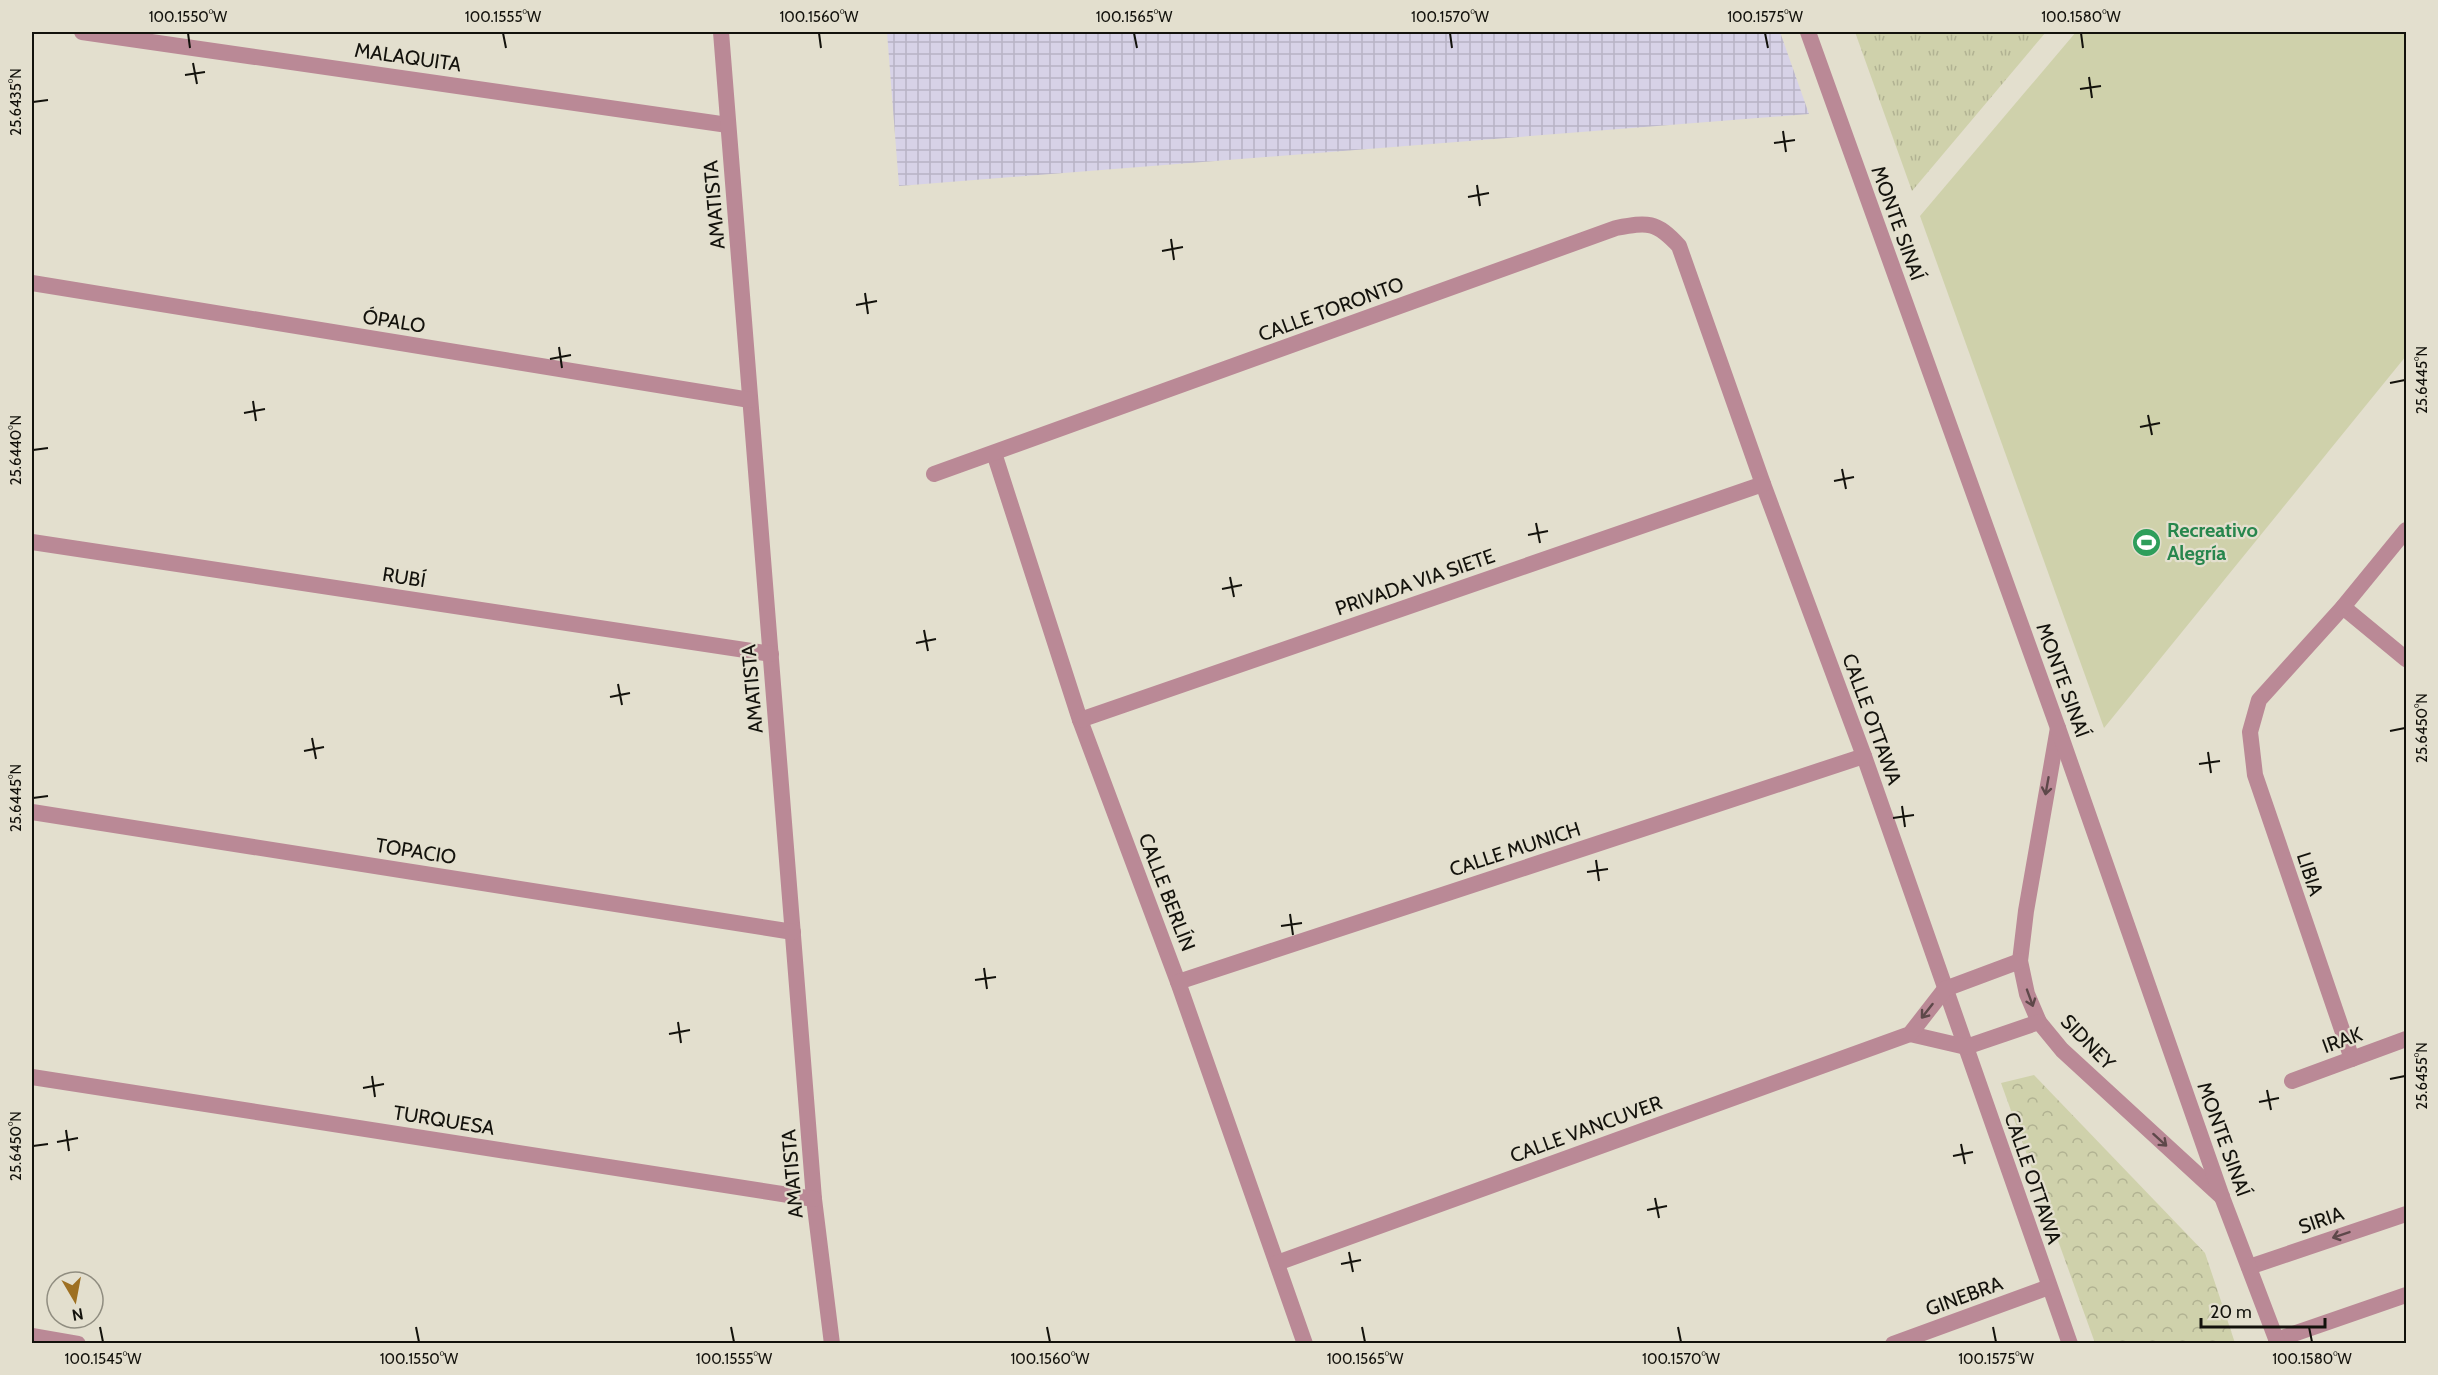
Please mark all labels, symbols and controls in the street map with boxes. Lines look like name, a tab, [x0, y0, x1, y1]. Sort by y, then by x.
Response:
text: 100.1550°W	[149, 8, 228, 26]
text: 100.1555°W	[465, 8, 542, 26]
text: 100.1560°W	[779, 8, 859, 26]
text: 100.1565°W	[1096, 8, 1173, 26]
text: 100.1570°W	[1411, 8, 1490, 26]
text: 100.1575°W	[1727, 8, 1804, 26]
text: 100.1580°W	[2041, 8, 2122, 26]
street label: MALAQUITA	[353, 38, 464, 76]
text: 25.6435°N	[7, 68, 25, 136]
street label: AMATISTA	[698, 159, 730, 250]
street label: MONTE SINAÍ	[1866, 162, 1930, 284]
street label: CALLE TORONTO	[1255, 272, 1407, 346]
street label: ÓPALO	[361, 304, 427, 338]
text: 25.6445°N	[2413, 346, 2431, 414]
text: 25.6440°N	[7, 415, 25, 485]
place label: Recreativo Alegría	[2167, 518, 2258, 565]
sports icon: Recreativo Alegría	[2130, 526, 2162, 558]
street label: PRIVADA VIA SIETE	[1332, 543, 1498, 621]
street label: RUBÍ	[381, 562, 427, 592]
street label: MONTE SINAÍ	[2031, 619, 2095, 741]
street label: AMATISTA	[736, 643, 768, 734]
street label: CALLE OTTAWA	[1837, 650, 1907, 788]
text: 25.6450°N	[2413, 693, 2431, 763]
text: 25.6445°N	[7, 764, 25, 832]
one-way arrow	[2042, 775, 2053, 795]
street label: CALLE MUNICH	[1446, 817, 1584, 881]
street label: CALLE BERLÍN	[1133, 830, 1201, 954]
street label: TOPACIO	[374, 833, 458, 869]
street label: LIBIA	[2292, 849, 2328, 900]
one-way arrow	[2025, 988, 2036, 1007]
one-way arrow	[1921, 1003, 1934, 1019]
street label: SIDNEY	[2056, 1009, 2121, 1075]
street label: IRAK	[2319, 1022, 2366, 1058]
text: 25.6455°N	[2413, 1042, 2431, 1110]
street label: MONTE SINAÍ	[2192, 1078, 2256, 1200]
street label: CALLE VANCUVER	[1507, 1090, 1665, 1168]
street label: TURQUESA	[392, 1100, 497, 1140]
street label: CALLE OTTAWA	[1999, 1109, 2067, 1248]
text: 25.6450°N	[7, 1111, 25, 1181]
street label: AMATISTA	[776, 1128, 808, 1219]
one-way arrow	[2152, 1133, 2167, 1147]
street label: SIRIA	[2295, 1201, 2347, 1239]
one-way arrow	[2332, 1231, 2351, 1242]
north arrow	[45, 1270, 105, 1330]
street label: GINEBRA	[1922, 1271, 2006, 1321]
scale bar	[2201, 1291, 2326, 1329]
text: 20 m	[2210, 1301, 2252, 1323]
text: N	[70, 1304, 85, 1325]
text: 100.1545°W	[65, 1350, 142, 1368]
text: 100.1550°W	[380, 1350, 459, 1368]
text: 100.1555°W	[696, 1350, 773, 1368]
text: 100.1560°W	[1010, 1350, 1090, 1368]
text: 100.1565°W	[1327, 1350, 1404, 1368]
text: 100.1570°W	[1642, 1350, 1721, 1368]
text: 100.1575°W	[1958, 1350, 2035, 1368]
text: 100.1580°W	[2272, 1350, 2353, 1368]

